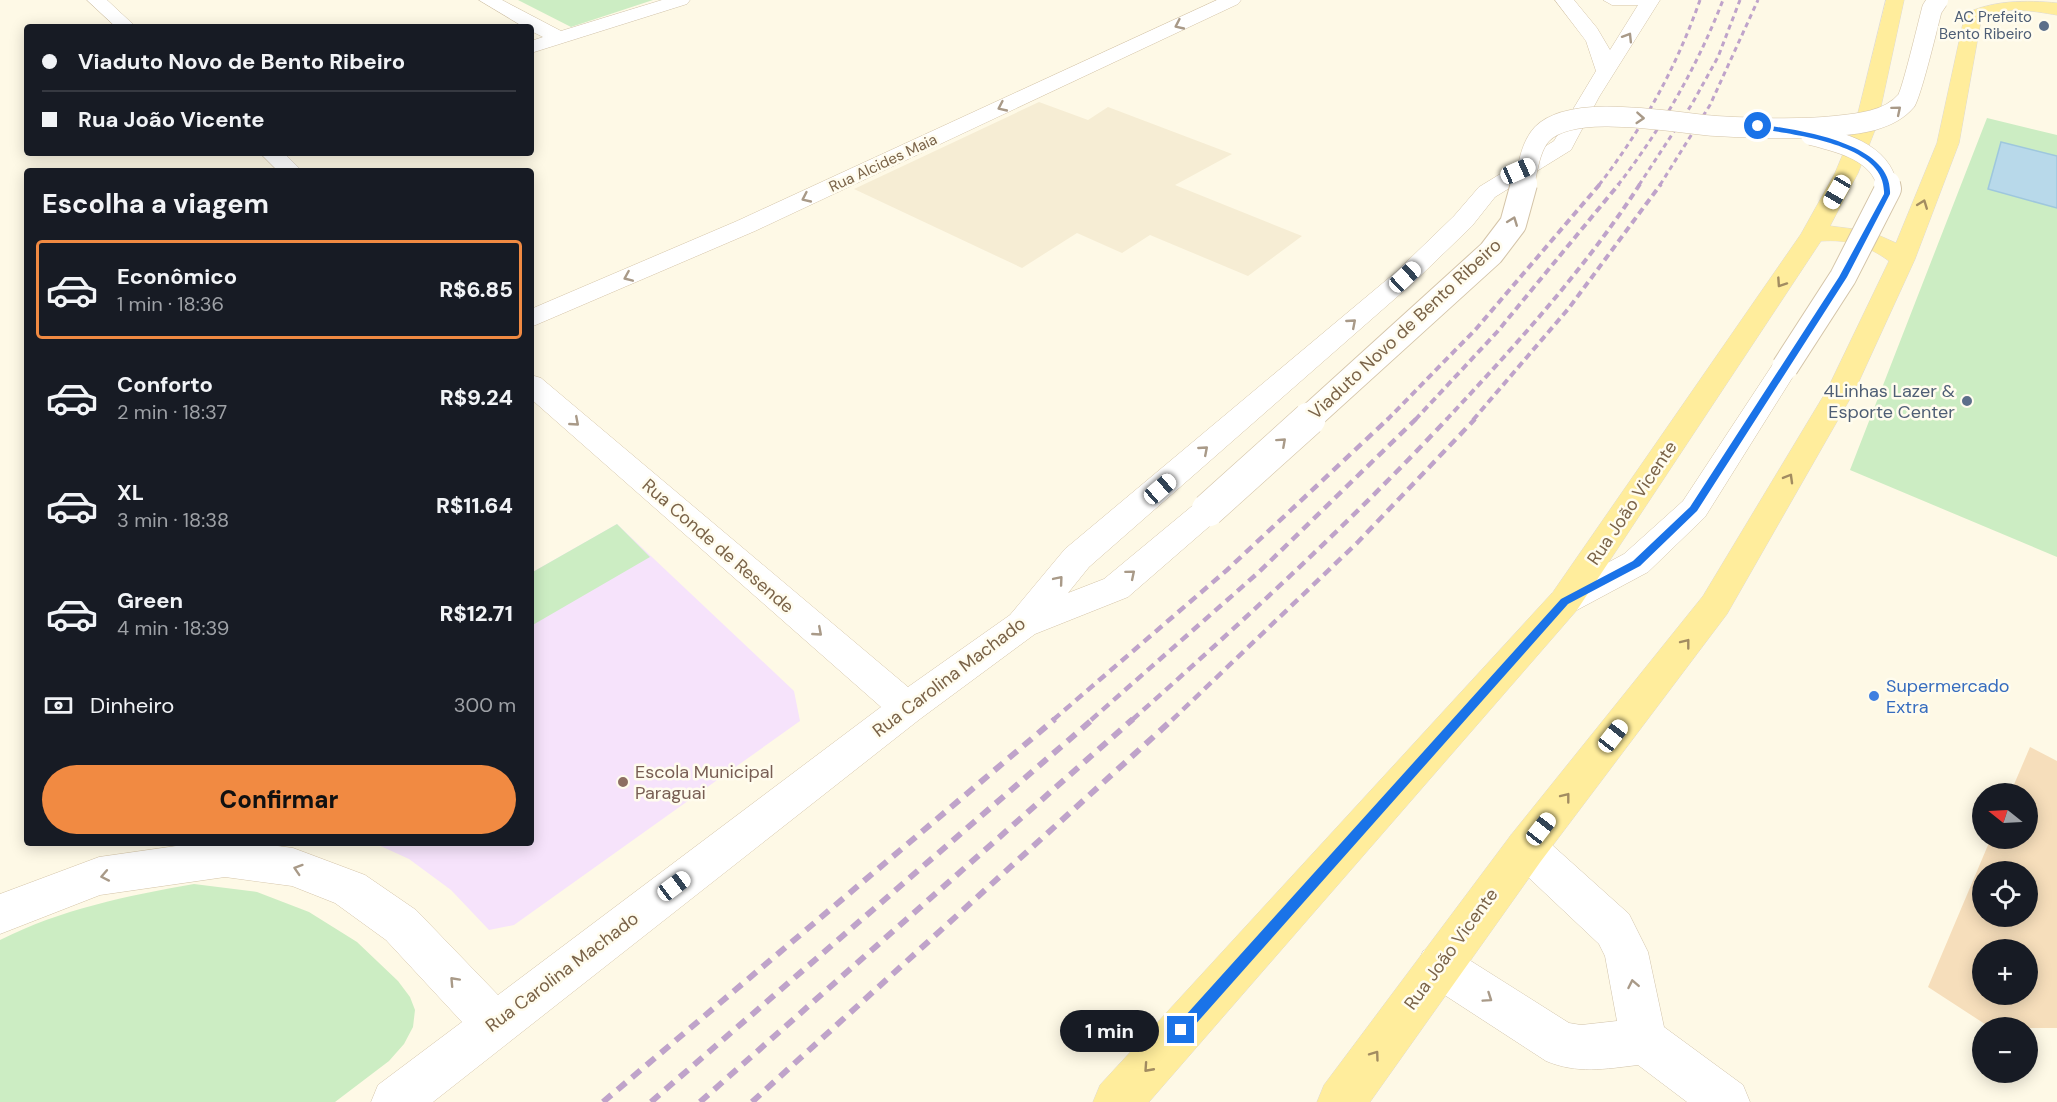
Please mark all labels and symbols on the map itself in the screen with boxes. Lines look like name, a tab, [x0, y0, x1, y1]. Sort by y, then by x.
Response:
place label: AC Prefeito Bento Ribeiro	[1939, 7, 2032, 44]
one-way arrow	[1174, 17, 1185, 29]
marker: AC Prefeito Bento Ribeiro	[2037, 19, 2051, 33]
one-way arrow	[1620, 33, 1632, 43]
one-way arrow	[998, 100, 1009, 112]
one-way arrow	[1891, 106, 1902, 117]
one-way arrow	[1635, 112, 1644, 125]
route start	[1744, 112, 1771, 139]
street label: Rua Alcides Maia	[826, 129, 940, 197]
car	[1498, 155, 1538, 187]
car	[1820, 172, 1854, 212]
one-way arrow	[802, 191, 813, 203]
one-way arrow	[1916, 199, 1929, 210]
one-way arrow	[1506, 216, 1519, 227]
street label: Viaduto Novo de Bento Ribeiro	[1304, 233, 1506, 425]
car	[1386, 258, 1424, 296]
one-way arrow	[623, 270, 634, 282]
one-way arrow	[1777, 276, 1788, 287]
one-way arrow	[1345, 319, 1356, 330]
place label: 4Linhas Lazer & Esporte Center	[1824, 379, 1955, 424]
marker: 4Linhas Lazer & Esporte Center	[1960, 394, 1974, 408]
one-way arrow	[568, 415, 579, 426]
street label: Rua João Vicente	[1582, 436, 1682, 570]
one-way arrow	[1276, 438, 1286, 449]
one-way arrow	[1197, 446, 1208, 457]
car	[1141, 470, 1179, 508]
street label: Rua Conde de Resende	[637, 473, 799, 619]
one-way arrow	[1782, 474, 1794, 484]
one-way arrow	[1124, 571, 1135, 582]
one-way arrow	[1052, 576, 1063, 587]
street label: Rua Carolina Machado	[868, 611, 1030, 743]
one-way arrow	[811, 625, 821, 636]
one-way arrow	[1678, 639, 1689, 650]
place label: Supermercado Extra	[1886, 674, 2010, 719]
marker: Supermercado Extra	[1867, 689, 1881, 703]
car	[1595, 716, 1631, 756]
place label: Escola Municipal Paraguai	[635, 760, 774, 805]
marker: Escola Municipal Paraguai	[616, 775, 630, 789]
north arrow	[1972, 783, 2038, 849]
one-way arrow	[1558, 792, 1569, 803]
car	[1523, 809, 1559, 849]
one-way arrow	[293, 864, 304, 877]
car	[654, 868, 694, 904]
one-way arrow	[101, 869, 111, 882]
street label: Rua João Vicente	[1399, 883, 1503, 1015]
street label: Rua Carolina Machado	[481, 906, 643, 1038]
one-way arrow	[450, 977, 461, 988]
one-way arrow	[1627, 979, 1640, 989]
one-way arrow	[1481, 991, 1492, 1002]
callout: 1 min	[1061, 1009, 1160, 1051]
route end	[1167, 1016, 1194, 1043]
one-way arrow	[1368, 1050, 1379, 1061]
one-way arrow	[1144, 1061, 1155, 1071]

